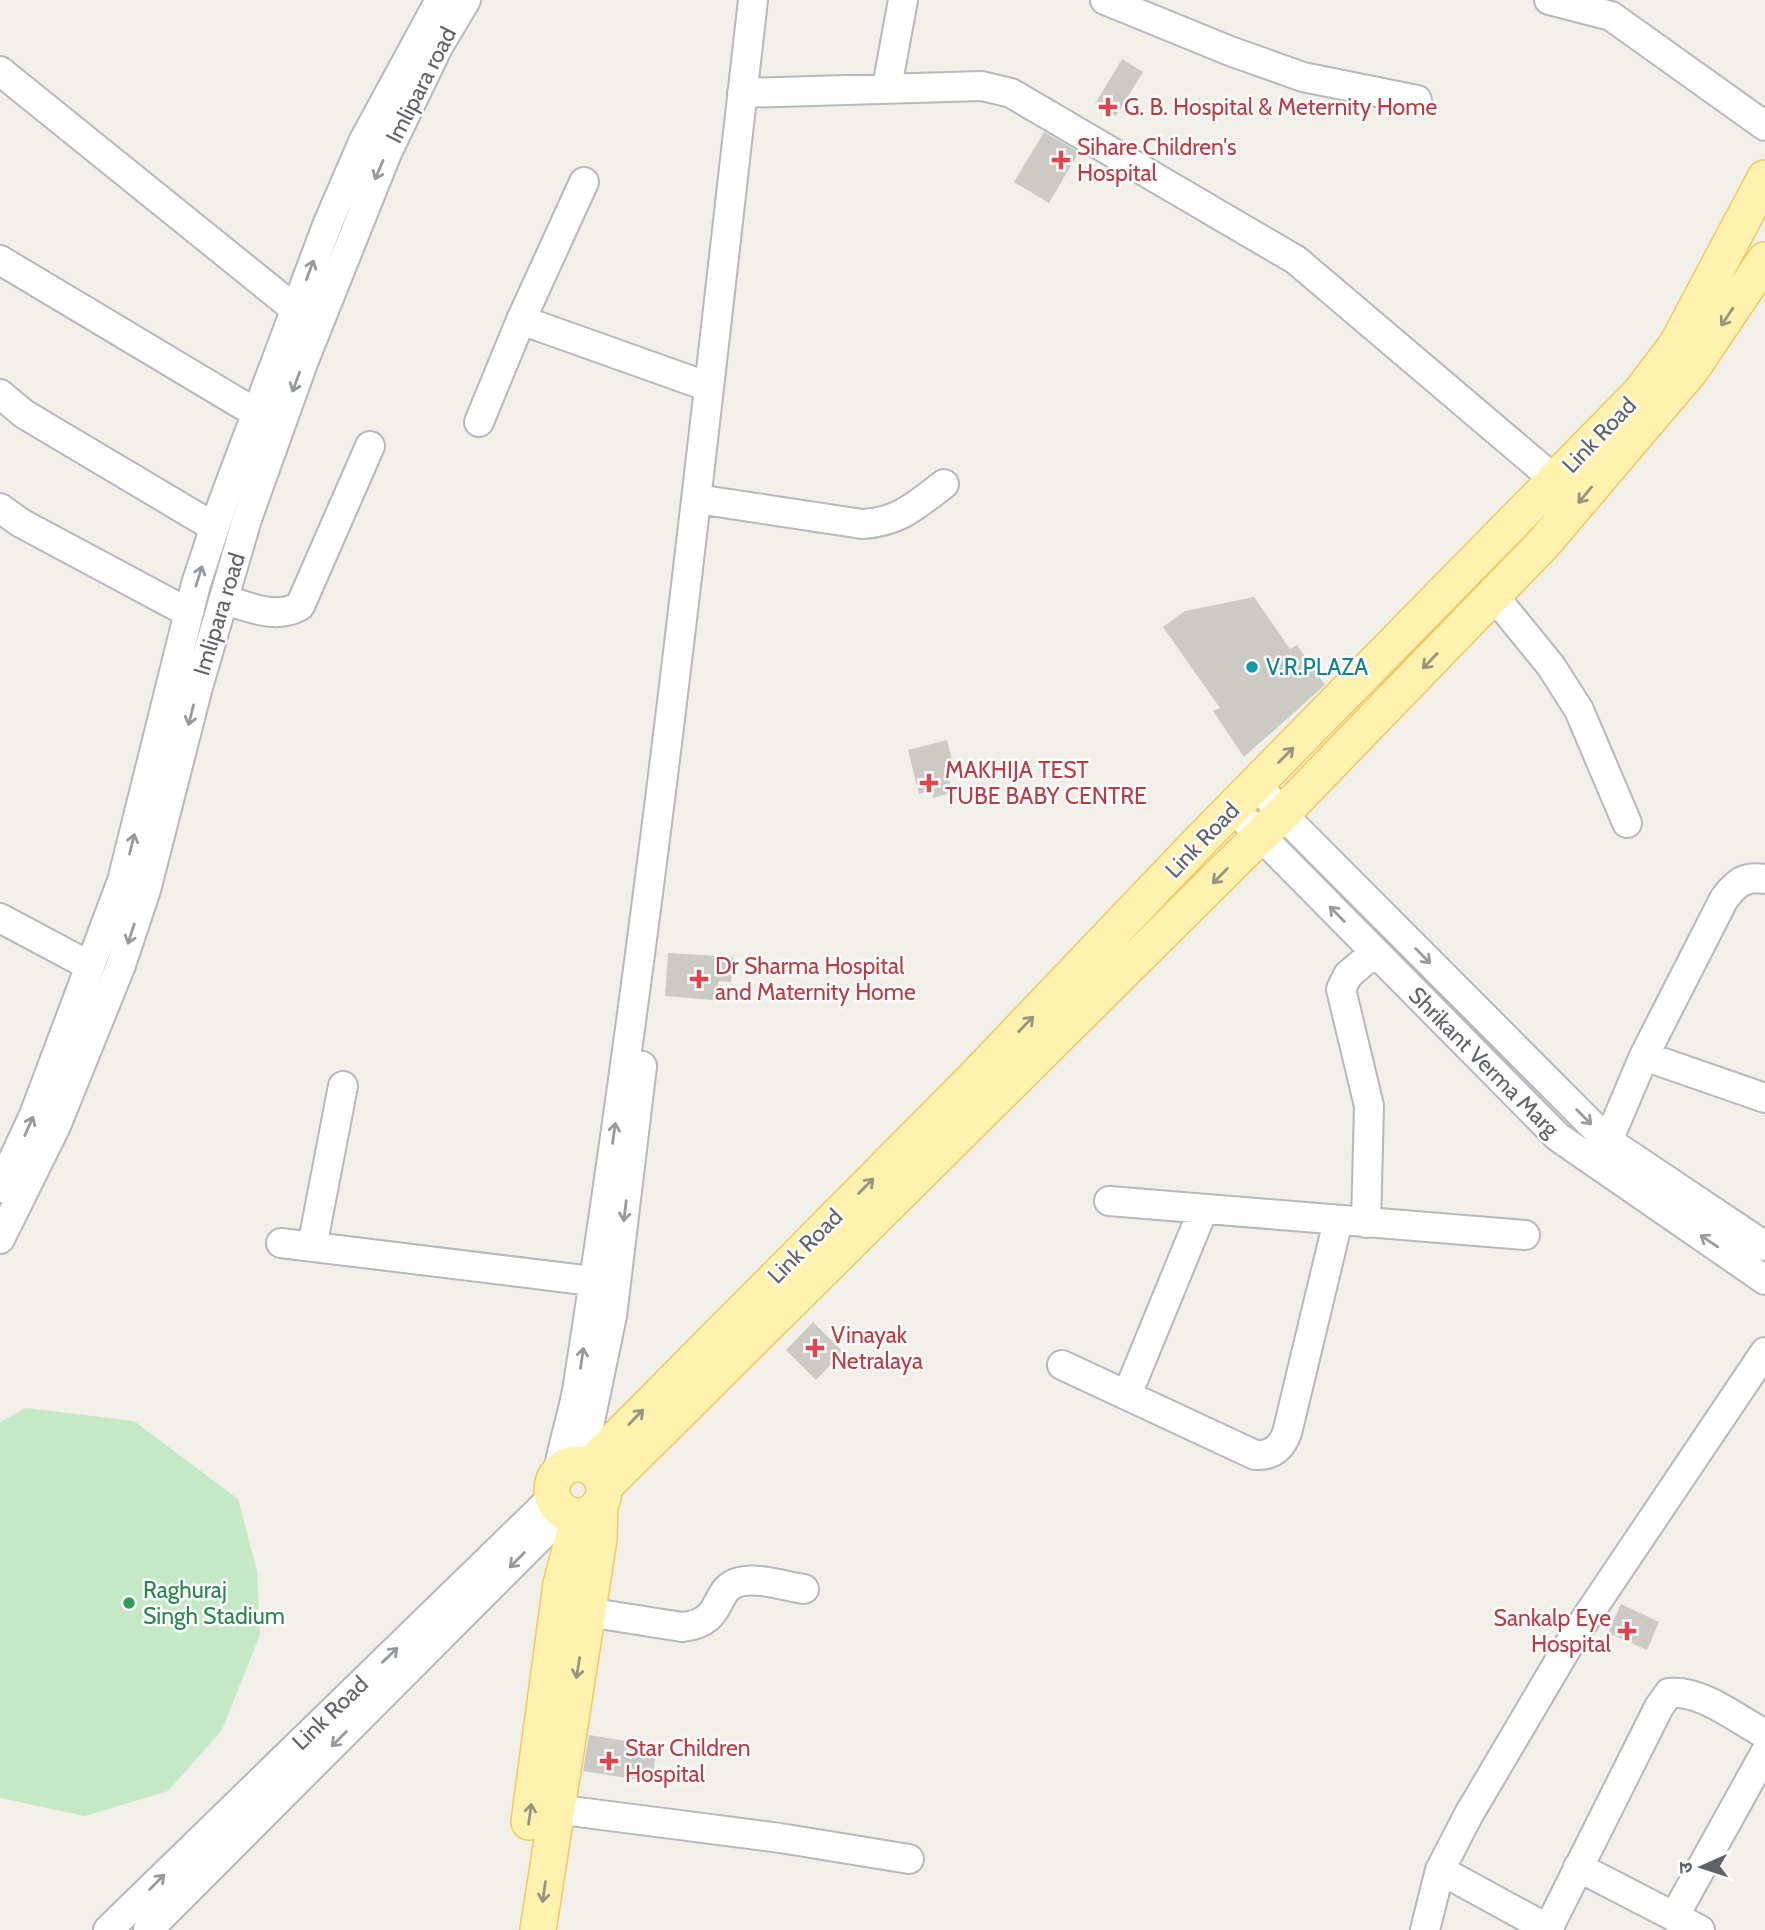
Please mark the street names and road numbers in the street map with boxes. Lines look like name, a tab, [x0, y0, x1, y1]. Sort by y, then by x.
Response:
street label: Imlipara road	[380, 22, 462, 148]
street label: Link Road	[1556, 391, 1642, 479]
street label: Imlipara road	[187, 549, 251, 679]
street label: Link Road	[1159, 796, 1245, 884]
street label: Shrikant Verma Marg	[1403, 981, 1565, 1143]
street label: Link Road	[762, 1203, 848, 1289]
street label: Link Road	[286, 1670, 374, 1756]

